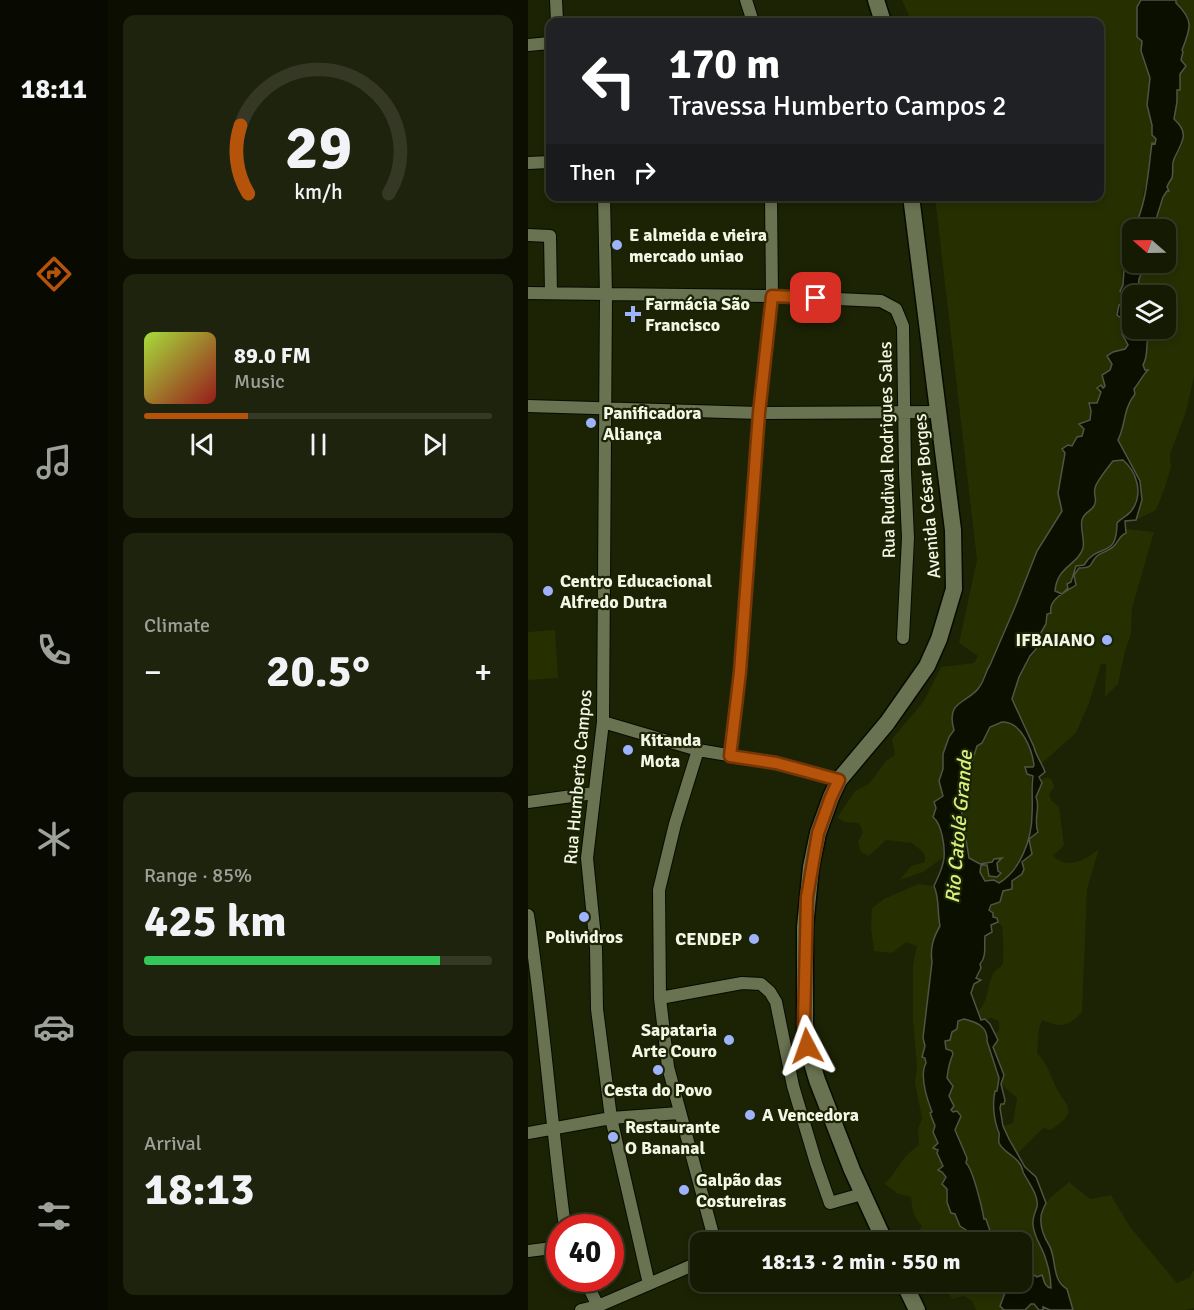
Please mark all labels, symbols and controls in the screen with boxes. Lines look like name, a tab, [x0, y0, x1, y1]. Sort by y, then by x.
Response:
text: 170 m	[669, 39, 780, 90]
icon: left	[570, 42, 648, 120]
text: 18:11	[21, 73, 87, 106]
text: Travessa Humberto Campos 2	[669, 90, 1007, 123]
text: 29	[284, 109, 352, 186]
icon: right	[628, 156, 661, 189]
text: Then	[570, 159, 616, 186]
text: km/h	[294, 179, 342, 205]
north arrow	[1122, 219, 1176, 273]
map controls	[1122, 219, 1176, 339]
place label: E almeida e vieira mercado uniao	[629, 224, 767, 267]
marker: E almeida e vieira mercado uniao	[610, 238, 624, 252]
icon: directions	[33, 253, 75, 295]
pin	[790, 272, 841, 323]
icon: arrive	[799, 281, 832, 314]
button: layers	[1122, 285, 1176, 339]
place label: Farmácia São Francisco	[645, 293, 750, 336]
marker: Farmácia São Francisco	[626, 307, 640, 321]
street label: Rua Rudival Rodrigues Sales	[874, 341, 900, 559]
text: 89.0 FM	[234, 342, 311, 369]
text: Music	[234, 369, 285, 394]
place label: Panificadora Aliança	[603, 402, 702, 445]
street label: Avenida César Borges	[909, 413, 945, 579]
marker: Panificadora Aliança	[584, 416, 598, 430]
icon: previous	[186, 428, 219, 461]
icon: pause	[302, 428, 335, 461]
icon: next	[418, 428, 451, 461]
icon: music	[33, 441, 75, 483]
place label: Centro Educacional Alfredo Dutra	[560, 570, 713, 613]
marker: Centro Educacional Alfredo Dutra	[541, 584, 555, 598]
text: Climate	[144, 613, 210, 638]
icon: phone	[33, 629, 75, 671]
place label: IFBAIANO	[1015, 629, 1095, 651]
marker: IFBAIANO	[1100, 633, 1114, 647]
text: 20.5°	[266, 644, 370, 699]
text: −	[144, 652, 162, 693]
text: +	[474, 652, 492, 693]
street label: Rua Humberto Campos	[559, 688, 597, 865]
place label: Kitanda Mota	[640, 729, 701, 772]
marker: Kitanda Mota	[621, 743, 635, 757]
water label: Rio Catolé Grande	[940, 749, 978, 904]
icon: climate	[33, 818, 75, 860]
text: Range · 85%	[144, 863, 252, 888]
text: 425 km	[144, 894, 287, 949]
marker: Polividros	[577, 910, 591, 924]
place label: Polividros	[545, 926, 623, 948]
place label: CENDEP	[675, 928, 742, 950]
marker: CENDEP	[747, 932, 761, 946]
icon: car	[33, 1006, 75, 1048]
position arrow	[775, 1014, 839, 1078]
place label: Sapataria Arte Couro	[632, 1019, 717, 1062]
marker: Sapataria Arte Couro	[722, 1033, 736, 1047]
marker: Cesta do Povo	[651, 1063, 665, 1077]
place label: Cesta do Povo	[604, 1079, 712, 1101]
place label: A Vencedora	[762, 1104, 859, 1126]
marker: A Vencedora	[743, 1108, 757, 1122]
place label: Restaurante O Bananal	[625, 1116, 720, 1159]
marker: Restaurante O Bananal	[606, 1130, 620, 1144]
text: Arrival	[144, 1131, 202, 1156]
text: 18:13	[144, 1162, 254, 1217]
place label: Galpão das Costureiras	[696, 1169, 786, 1212]
marker: Galpão das Costureiras	[677, 1183, 691, 1197]
icon: filters	[33, 1195, 75, 1237]
speed limit sign: 40	[546, 1214, 624, 1292]
text: 18:13 · 2 min · 550 m	[761, 1248, 961, 1275]

